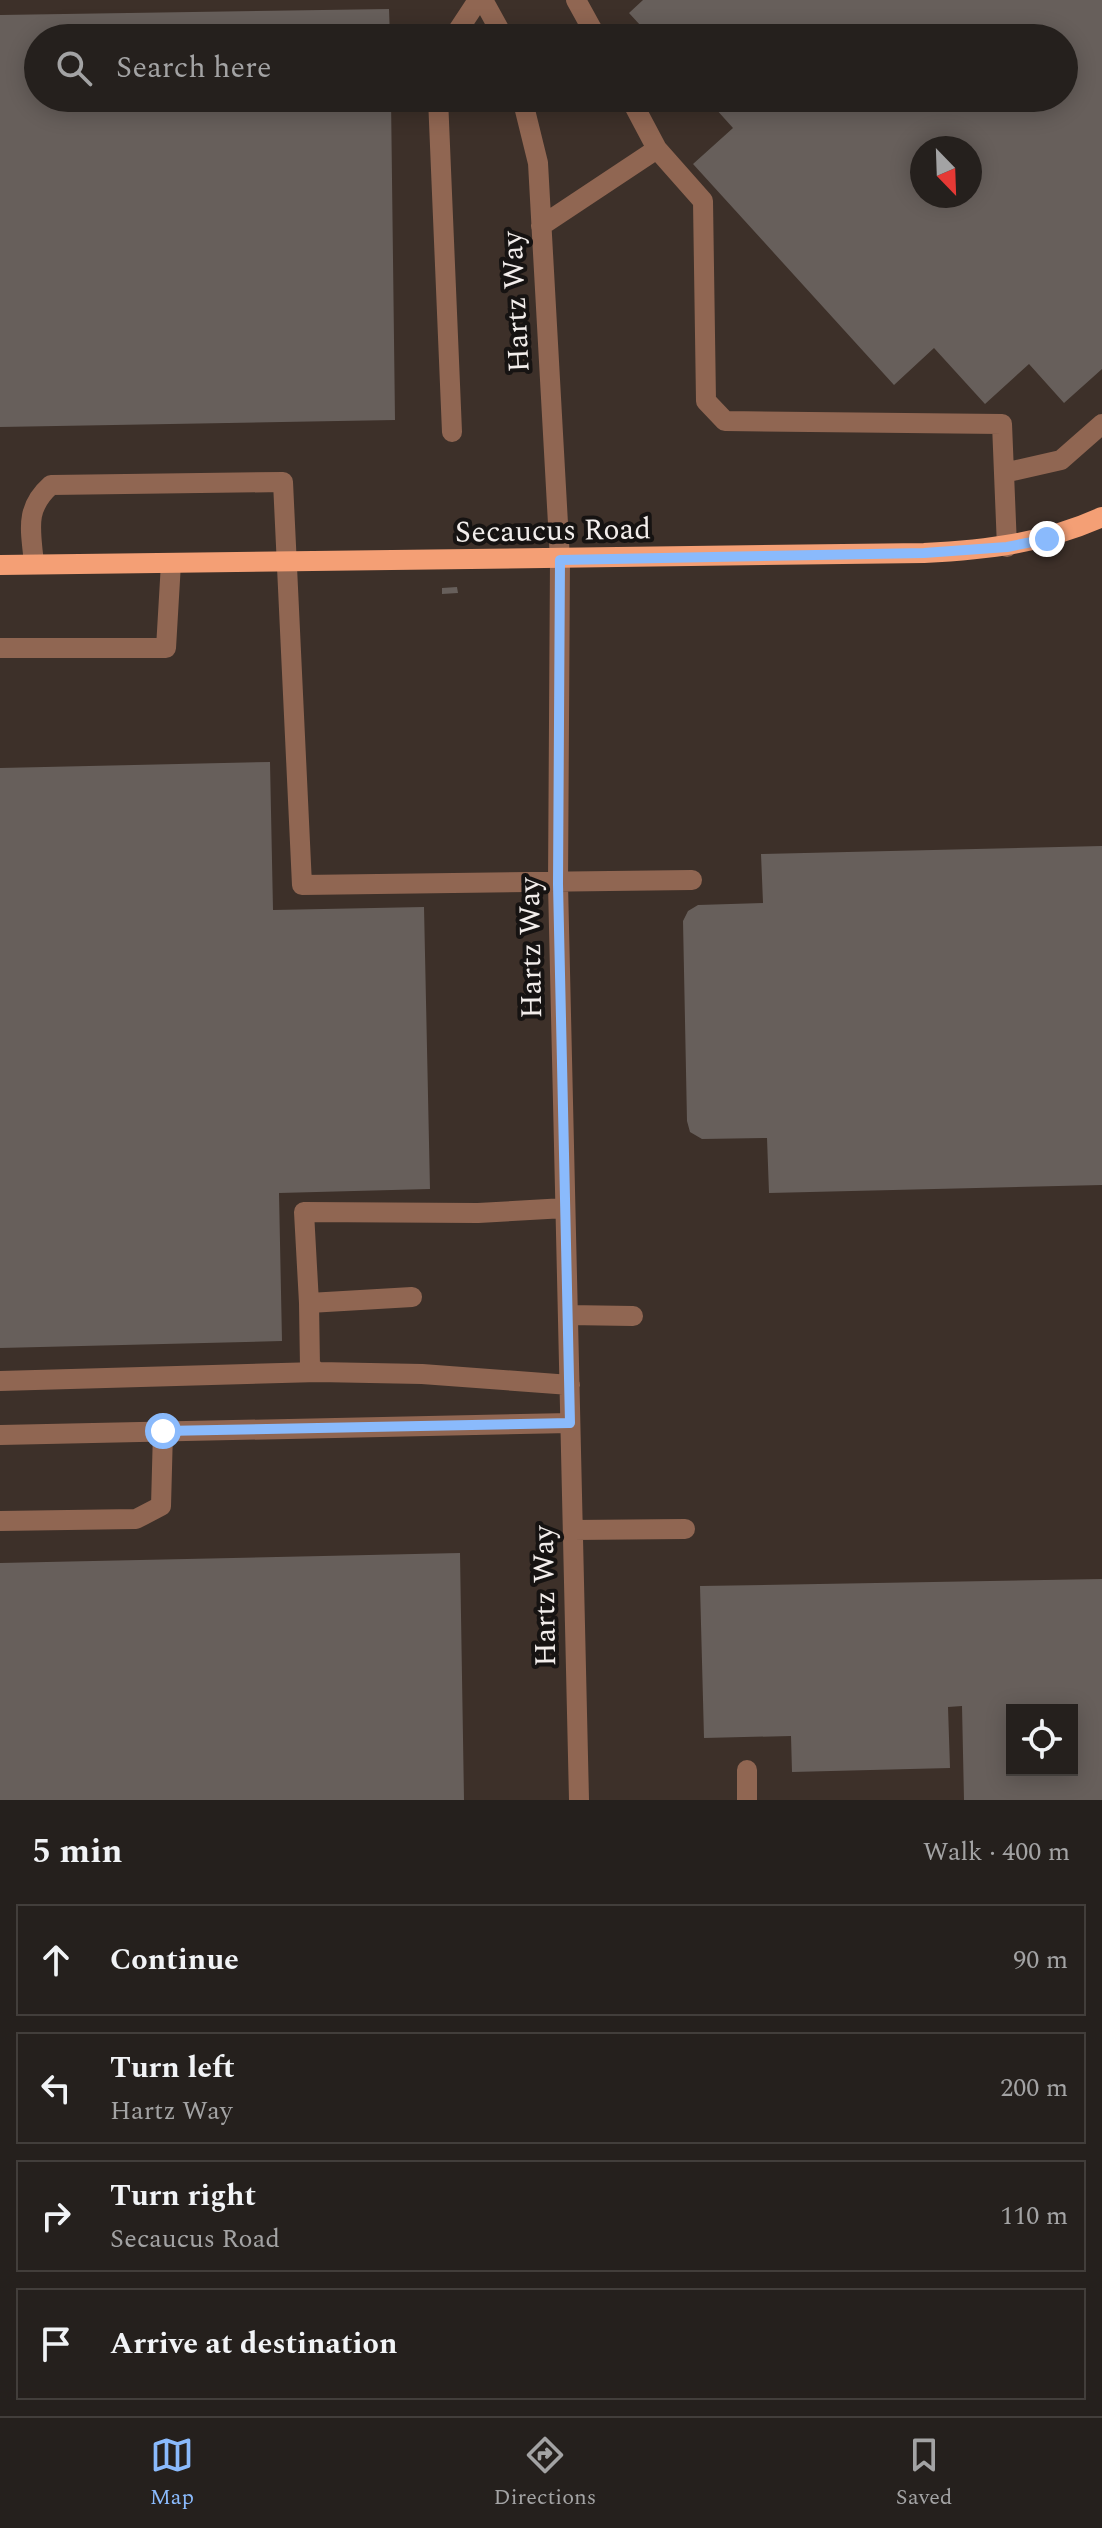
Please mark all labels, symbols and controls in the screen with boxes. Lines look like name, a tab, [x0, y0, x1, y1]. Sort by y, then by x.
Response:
search box	[24, 24, 1078, 112]
text: Search here	[116, 45, 272, 91]
icon: search	[52, 46, 96, 90]
north arrow	[910, 136, 982, 208]
street label: Hartz Way	[489, 229, 543, 374]
street label: Secaucus Road	[455, 506, 652, 556]
route end	[1029, 521, 1065, 557]
street label: Hartz Way	[507, 875, 555, 1019]
route start	[145, 1413, 181, 1449]
street label: Hartz Way	[521, 1523, 569, 1667]
map controls	[1006, 1704, 1078, 1776]
button: locate	[1006, 1704, 1078, 1776]
text: 5 min	[32, 1826, 122, 1878]
text: Walk · 400 m	[923, 1832, 1070, 1872]
text: Continue	[110, 1937, 239, 1983]
icon: ahead	[34, 1938, 78, 1982]
text: 90 m	[1013, 1940, 1068, 1980]
text: Turn left	[110, 2045, 235, 2091]
icon: left	[34, 2066, 78, 2110]
text: 200 m	[1000, 2068, 1068, 2108]
text: Hartz Way	[110, 2091, 232, 2131]
text: Turn right	[110, 2173, 256, 2219]
icon: right	[34, 2194, 78, 2238]
text: 110 m	[1000, 2196, 1068, 2236]
text: Secaucus Road	[110, 2219, 280, 2259]
text: Arrive at destination	[110, 2321, 397, 2367]
icon: arrive	[34, 2322, 78, 2366]
tab: Map	[150, 2433, 194, 2514]
tab: Directions	[494, 2433, 596, 2514]
tab: Saved	[896, 2433, 952, 2514]

